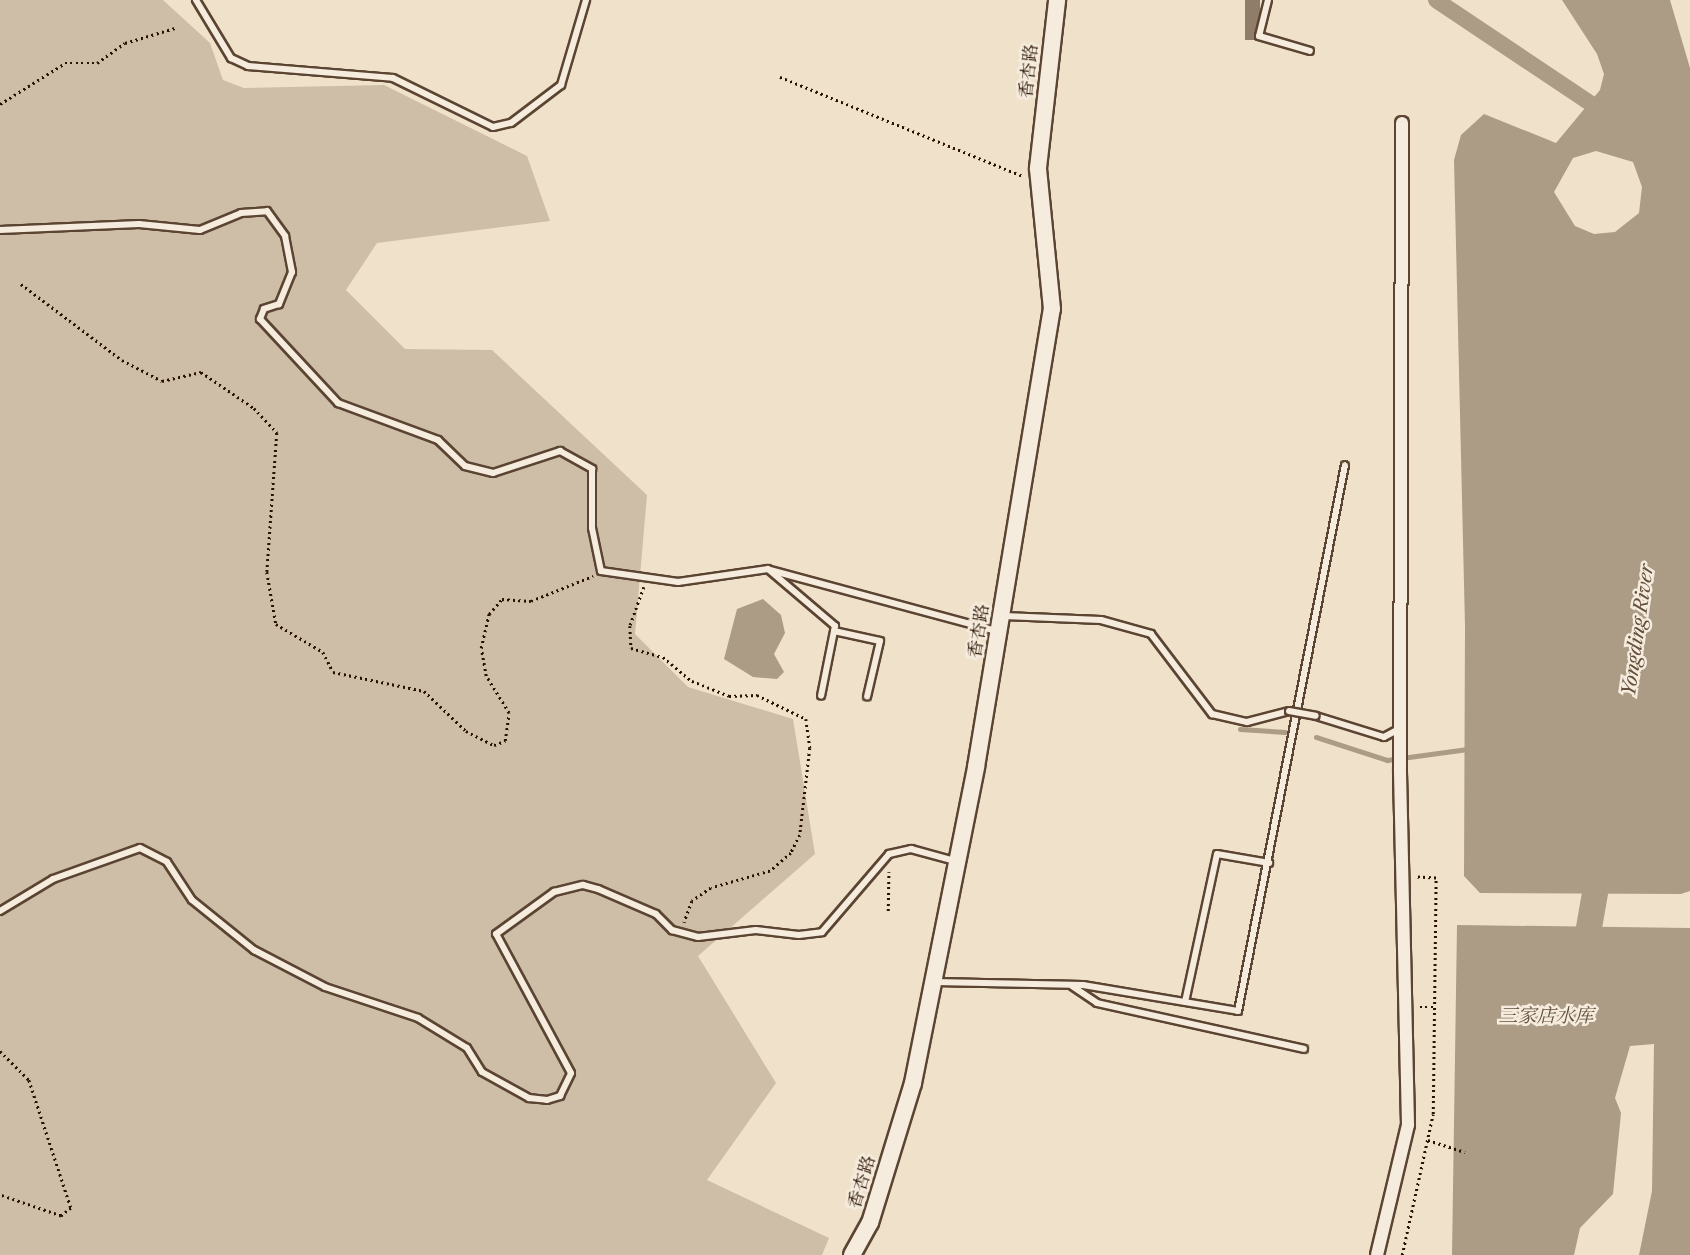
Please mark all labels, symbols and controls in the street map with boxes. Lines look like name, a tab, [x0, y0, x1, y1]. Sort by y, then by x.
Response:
street label: 香杏路	[1015, 43, 1043, 99]
water label: Yongding River	[1617, 563, 1659, 697]
street label: 香杏路	[964, 603, 994, 659]
water label: 三家店水库	[1499, 1005, 1593, 1027]
street label: 香杏路	[844, 1153, 880, 1211]

